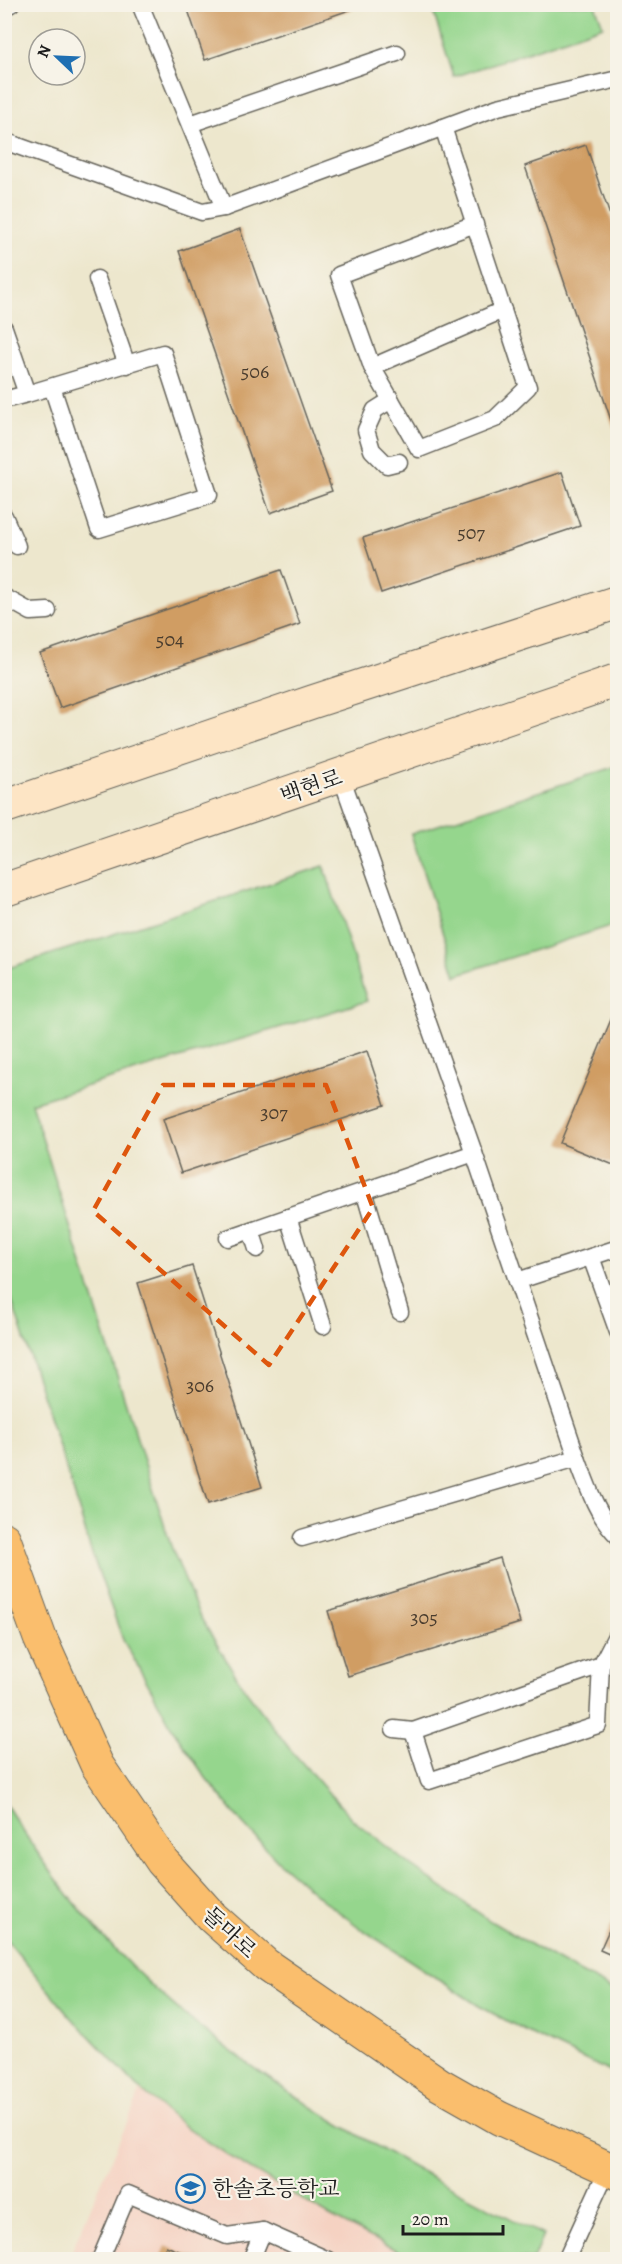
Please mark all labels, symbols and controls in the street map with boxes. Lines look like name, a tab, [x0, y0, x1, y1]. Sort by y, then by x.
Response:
north arrow	[27, 27, 87, 87]
text: N	[32, 42, 57, 61]
house number: 506	[241, 358, 269, 385]
house number: 507	[457, 519, 485, 546]
house number: 504	[156, 626, 184, 653]
street label: 백현로	[276, 762, 346, 812]
house number: 307	[260, 1099, 288, 1126]
house number: 306	[186, 1372, 214, 1399]
house number: 305	[410, 1604, 438, 1631]
street label: 돌마로	[196, 1900, 263, 1965]
school or university icon: 한솔초등학교	[175, 2172, 207, 2204]
place label: 한솔초등학교	[212, 2174, 340, 2204]
scale bar	[403, 2198, 504, 2236]
text: 20 m	[412, 2207, 449, 2231]

